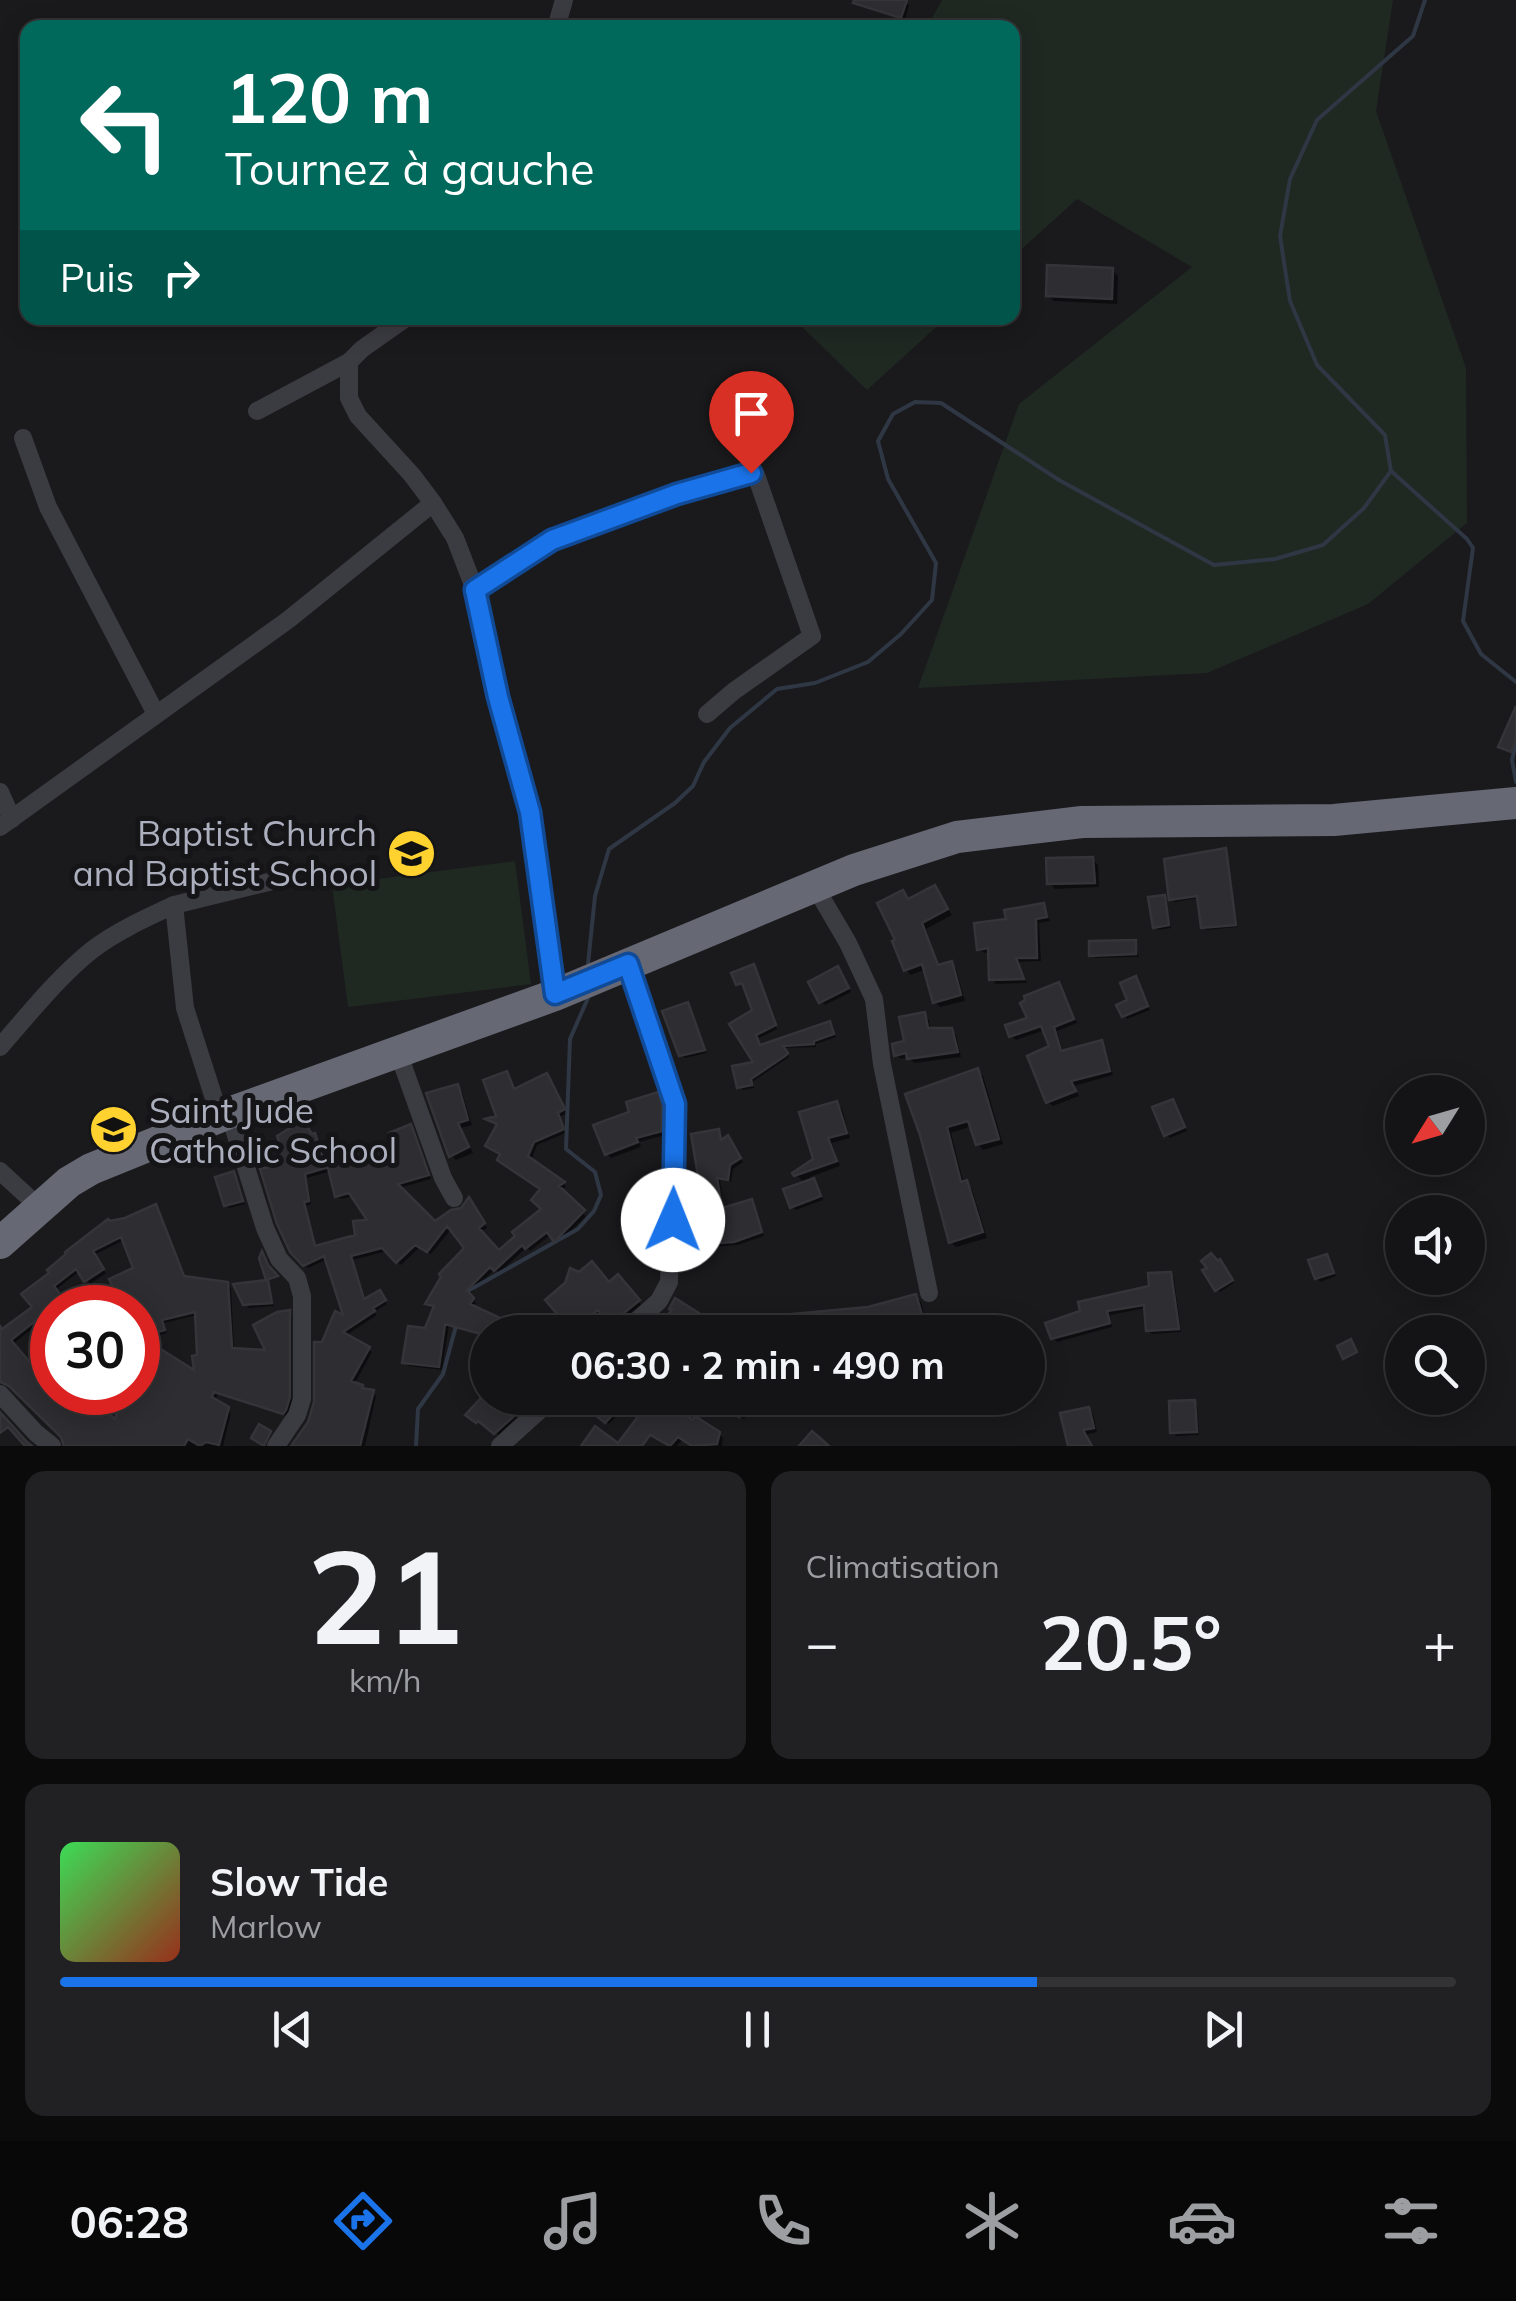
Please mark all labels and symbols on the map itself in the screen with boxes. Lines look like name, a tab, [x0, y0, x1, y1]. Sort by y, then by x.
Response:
pin	[709, 371, 794, 474]
place label: Baptist Church and Baptist School	[73, 811, 377, 895]
school or university icon: Baptist Church and Baptist School	[386, 827, 438, 879]
north arrow	[1385, 1075, 1485, 1175]
place label: Saint Jude Catholic School	[149, 1088, 397, 1172]
school or university icon: Saint Jude Catholic School	[88, 1104, 140, 1156]
position arrow	[621, 1168, 725, 1272]
speed limit sign: 30	[30, 1285, 160, 1415]

